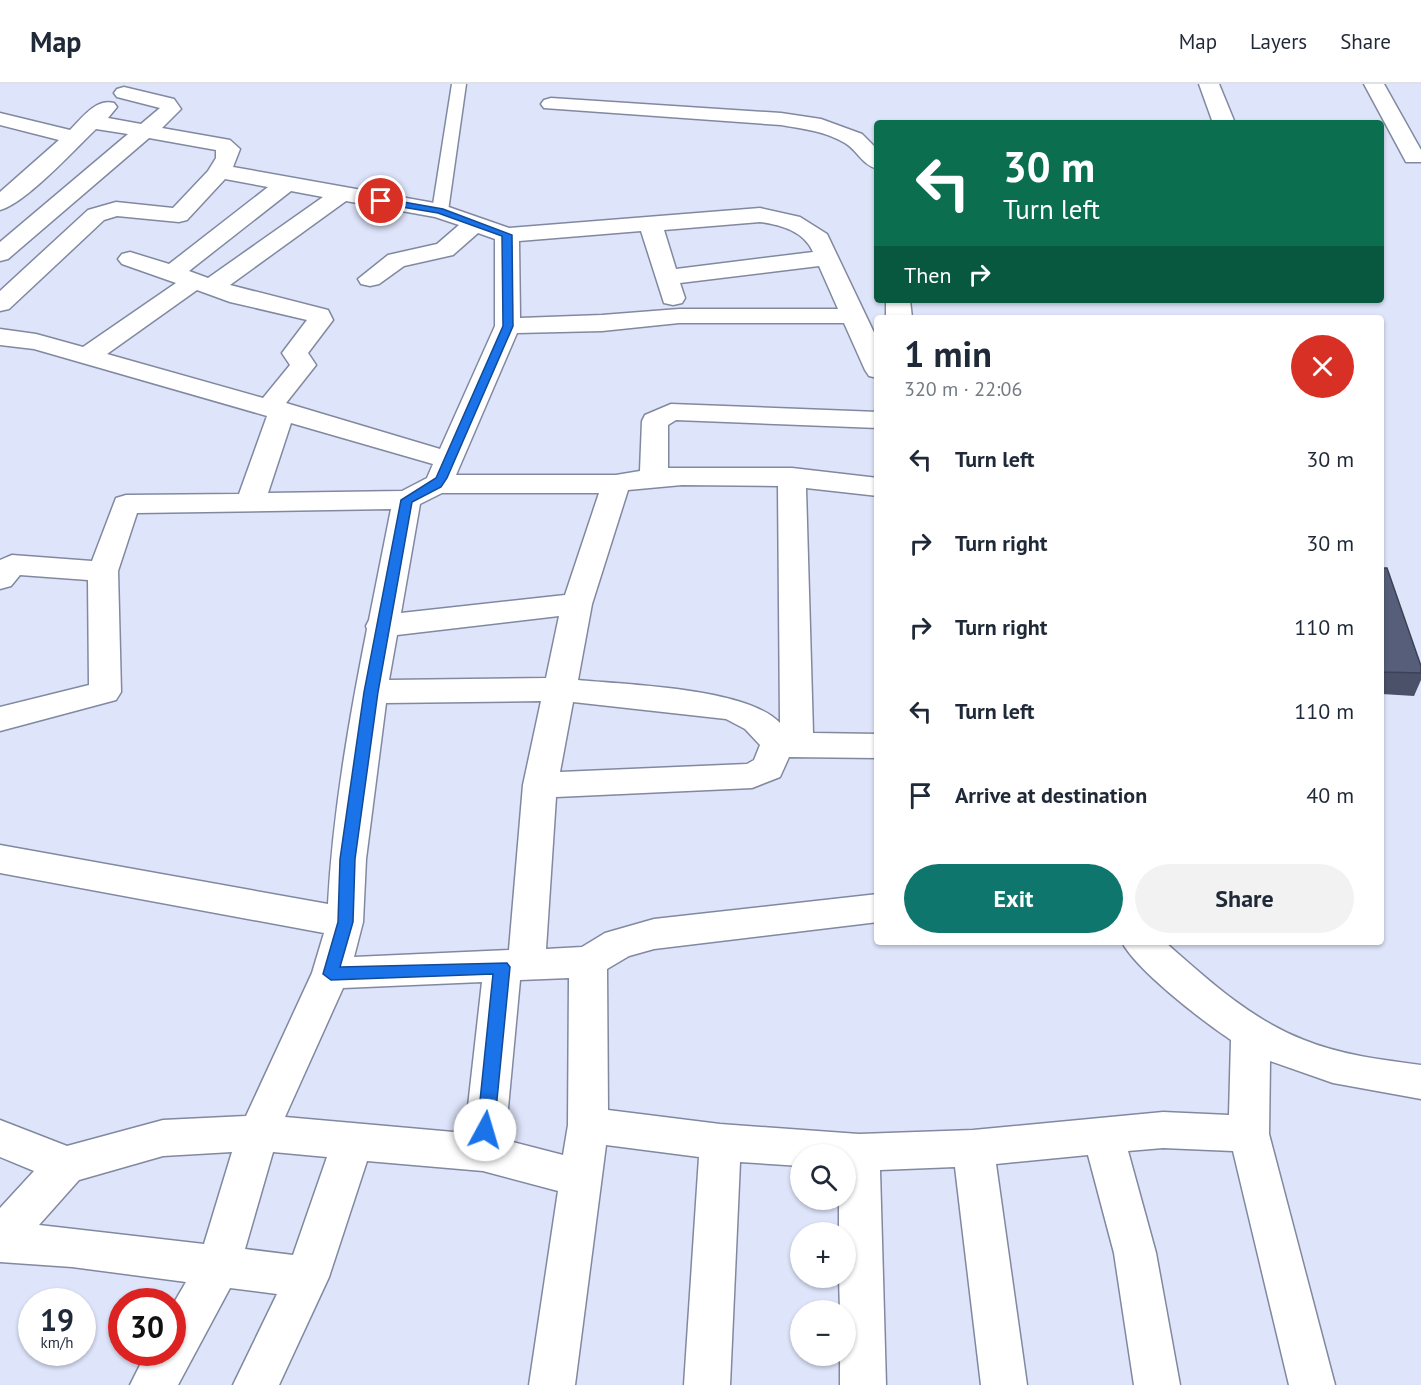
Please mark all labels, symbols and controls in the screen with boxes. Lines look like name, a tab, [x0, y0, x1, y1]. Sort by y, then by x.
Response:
text: Map	[30, 23, 81, 60]
text: Map	[1179, 28, 1217, 55]
text: Layers	[1250, 28, 1307, 55]
text: Share	[1340, 28, 1391, 55]
text: 30 m	[1003, 139, 1095, 194]
icon: left	[904, 144, 982, 222]
pin	[355, 175, 406, 226]
icon: arrive	[364, 184, 397, 217]
text: Turn left	[1003, 192, 1100, 226]
icon: right	[963, 258, 996, 291]
text: Then	[904, 261, 951, 289]
text: 1 min	[904, 330, 992, 377]
button: close	[1291, 335, 1354, 398]
text: 320 m · 22:06	[904, 376, 1022, 402]
icon: left	[904, 443, 937, 476]
text: Turn left	[955, 445, 1035, 473]
text: 30 m	[1306, 445, 1354, 473]
icon: right	[904, 527, 937, 560]
text: Turn right	[955, 529, 1047, 557]
text: 30 m	[1306, 529, 1354, 557]
icon: right	[904, 611, 937, 644]
text: Turn right	[955, 613, 1047, 641]
text: 110 m	[1294, 613, 1354, 641]
icon: left	[904, 695, 937, 728]
text: Turn left	[955, 697, 1035, 725]
text: 110 m	[1294, 697, 1354, 725]
icon: arrive	[904, 779, 937, 812]
text: Arrive at destination	[955, 781, 1147, 809]
text: 40 m	[1306, 781, 1354, 809]
button: Exit	[904, 864, 1123, 933]
button: Share	[1135, 864, 1354, 933]
position arrow	[453, 1098, 517, 1162]
map controls	[790, 1144, 856, 1366]
button: search	[790, 1144, 856, 1210]
button: +	[790, 1222, 856, 1288]
speed limit sign: 30	[108, 1288, 186, 1366]
text: 19	[40, 1300, 74, 1339]
button: −	[790, 1300, 856, 1366]
text: km/h	[41, 1333, 73, 1352]

